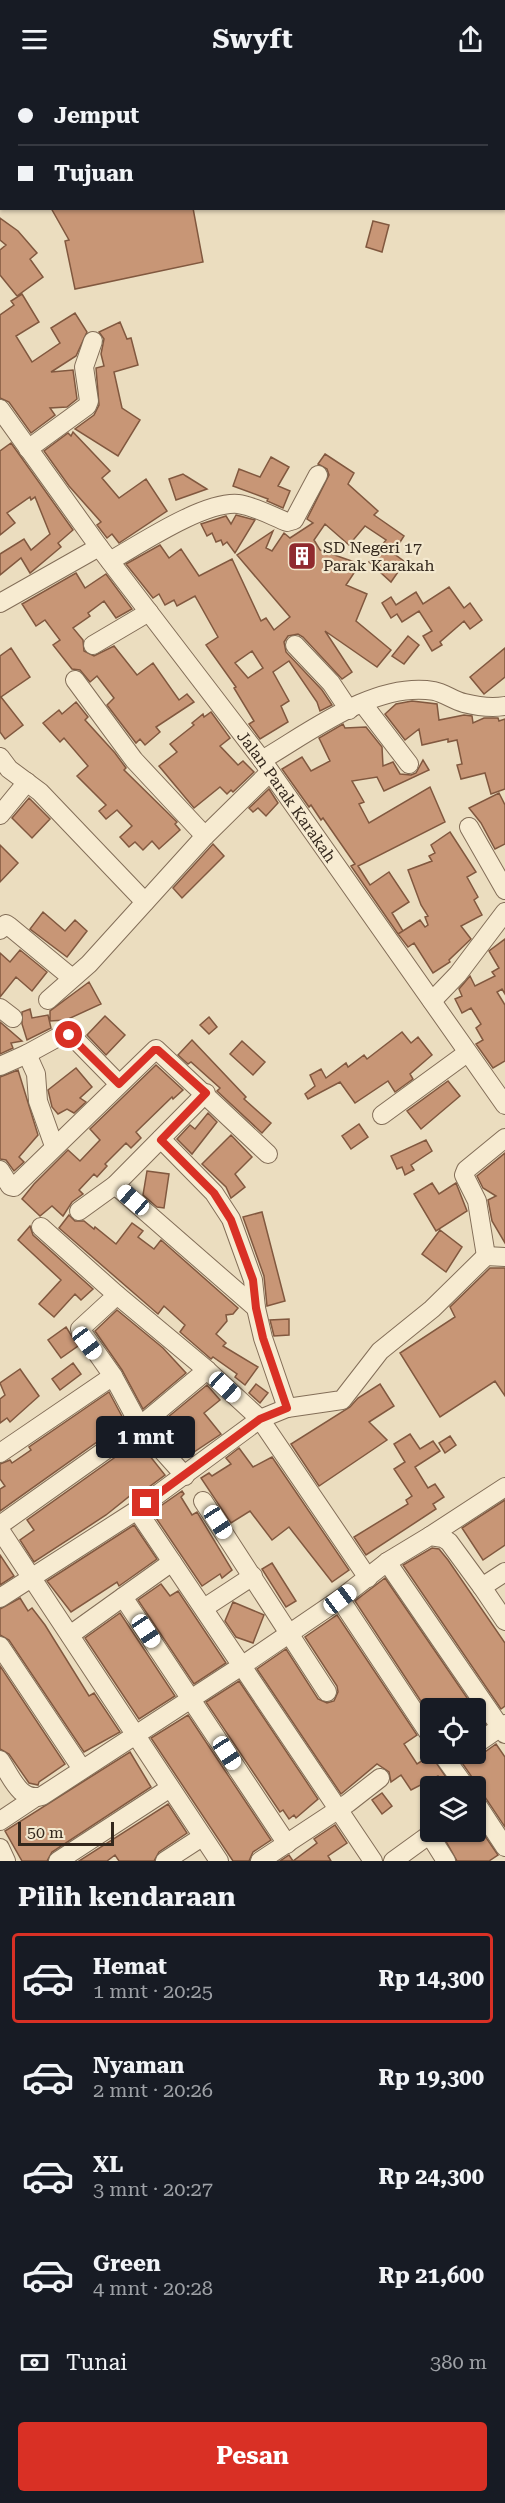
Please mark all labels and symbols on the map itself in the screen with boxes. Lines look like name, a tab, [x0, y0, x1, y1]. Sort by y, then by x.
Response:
place label: SD Negeri 17 Parak Karakah	[323, 538, 435, 575]
building icon: SD Negeri 17 Parak Karakah	[286, 540, 318, 572]
street label: Jalan Parak Karakah	[233, 727, 340, 866]
route start	[55, 1021, 82, 1048]
car	[114, 1181, 152, 1219]
car	[69, 1323, 105, 1363]
car	[206, 1368, 244, 1406]
callout: 1 mnt	[96, 1416, 195, 1458]
route end	[132, 1489, 159, 1516]
car	[201, 1502, 235, 1542]
car	[320, 1581, 360, 1617]
car	[128, 1611, 164, 1651]
car	[210, 1733, 244, 1773]
scale bar	[18, 1819, 114, 1846]

